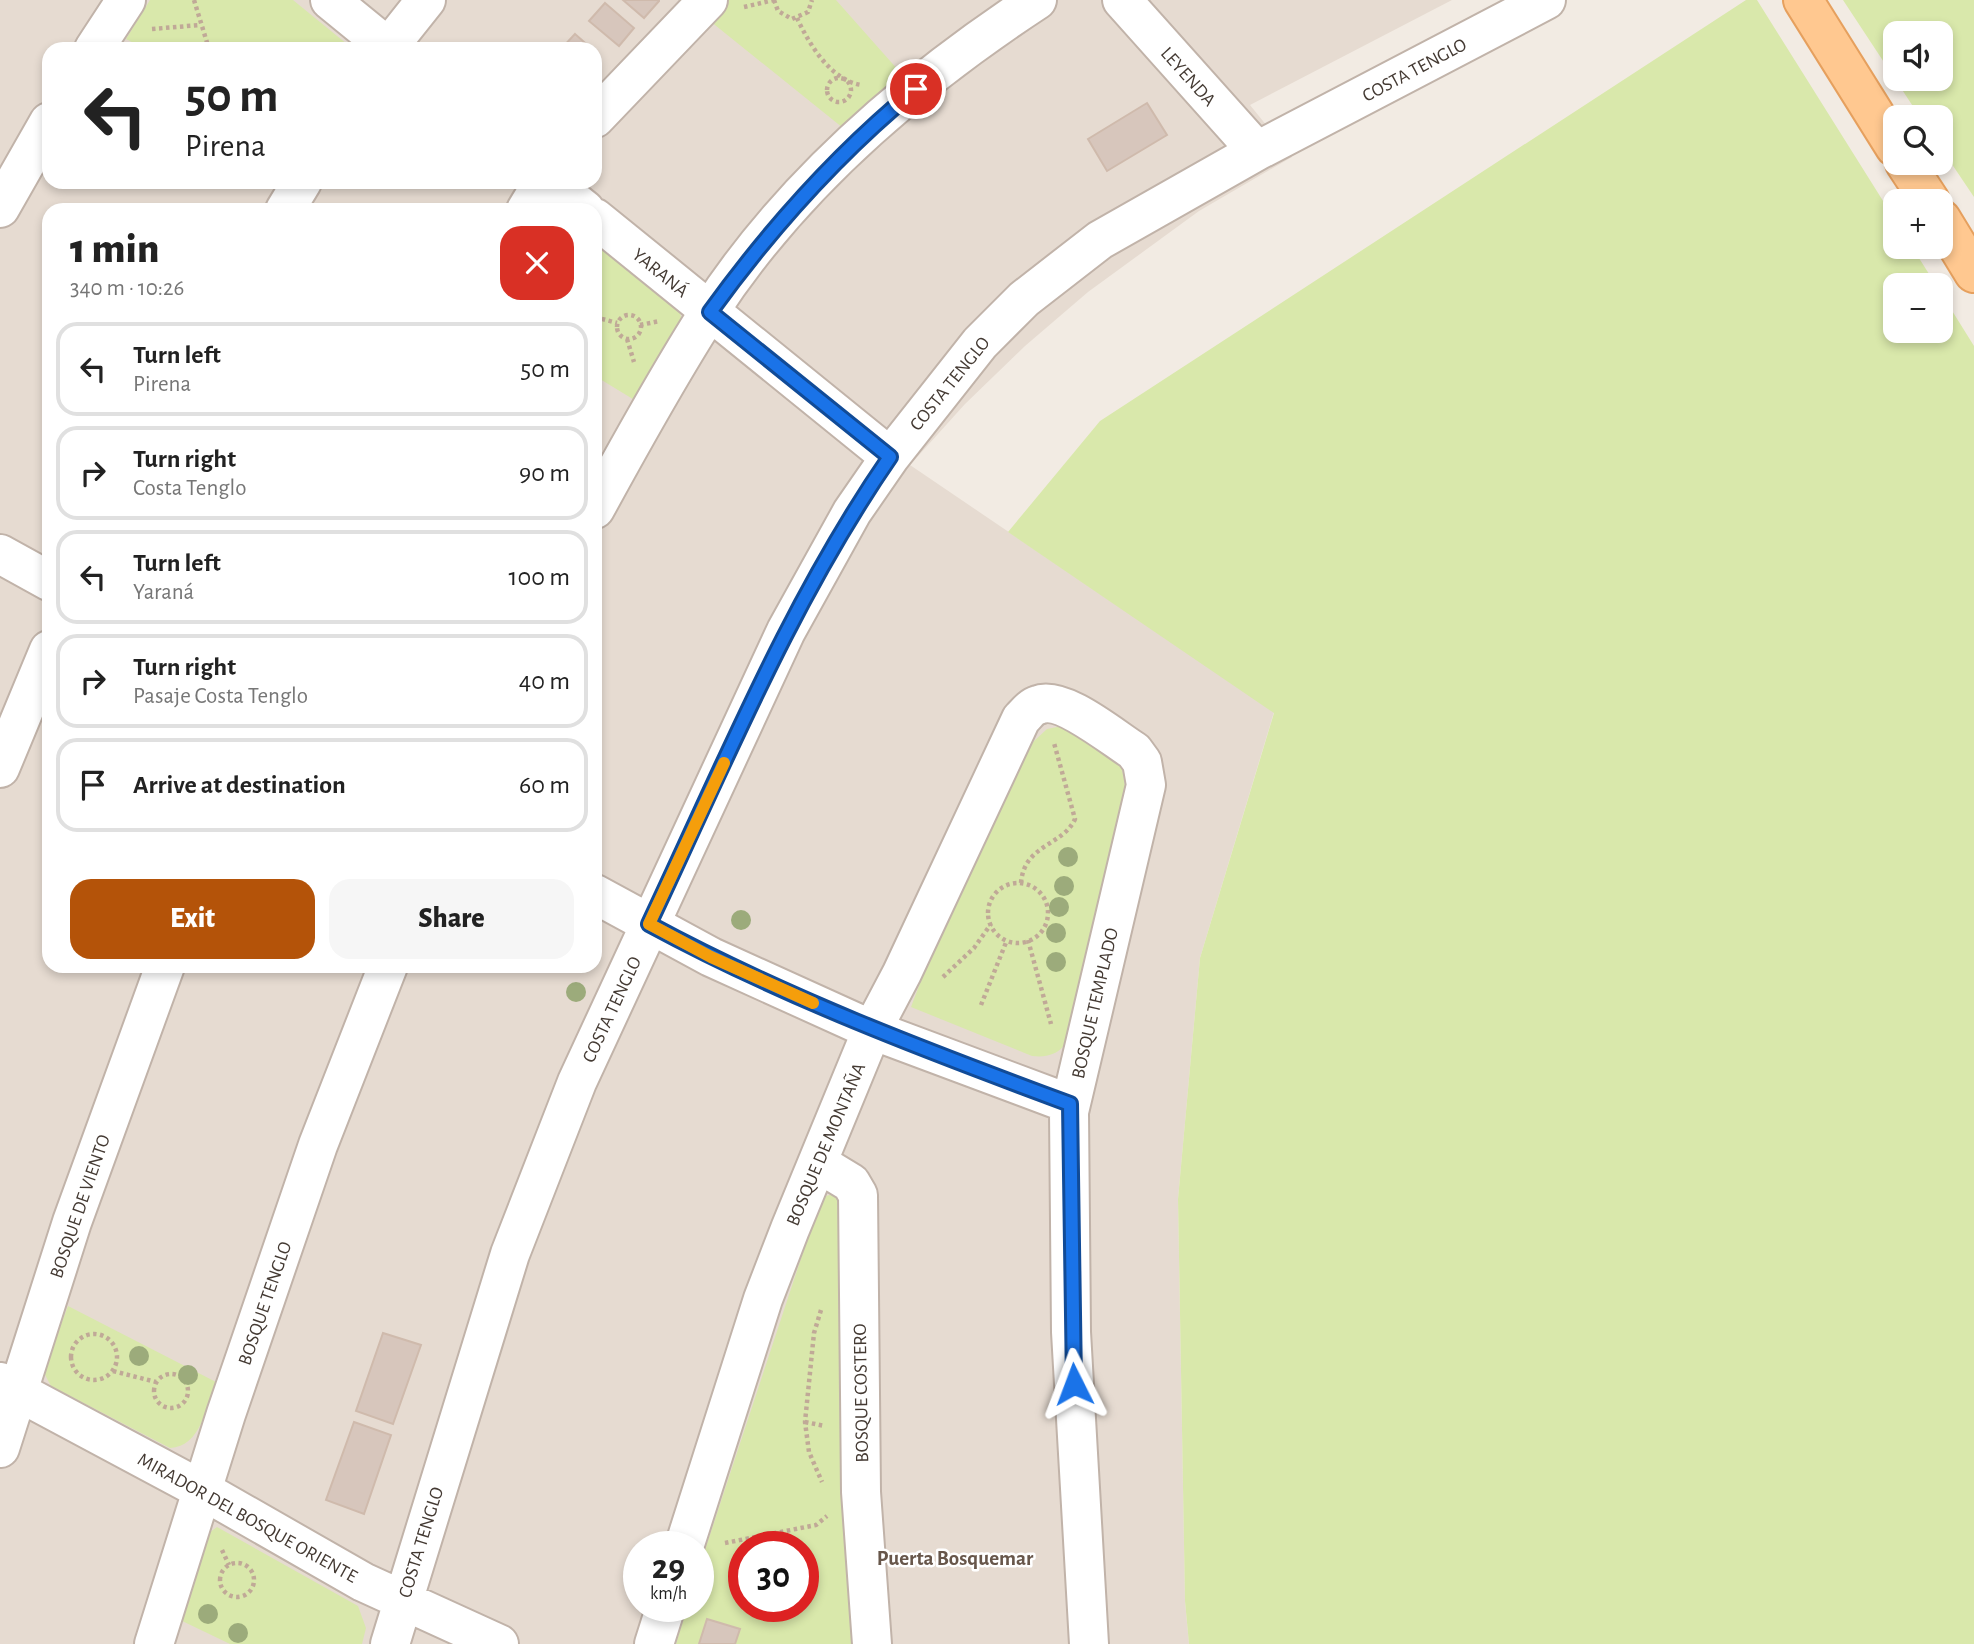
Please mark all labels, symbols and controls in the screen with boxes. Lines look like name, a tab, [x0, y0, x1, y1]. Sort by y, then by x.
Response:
map controls	[1883, 21, 1953, 343]
button: sound	[1883, 21, 1953, 91]
street label: COSTA TENGLO	[1360, 35, 1470, 106]
street label: LEYENDA	[1157, 44, 1219, 110]
pin	[886, 59, 946, 119]
icon: left	[70, 70, 161, 161]
icon: arrive	[897, 70, 935, 108]
text: 50 m	[185, 72, 279, 121]
button: search	[1883, 105, 1953, 175]
text: Pirena	[185, 130, 266, 162]
button: +	[1883, 189, 1953, 259]
button: close	[500, 226, 574, 300]
text: 1 min	[70, 228, 159, 270]
street label: YARANÁ	[629, 244, 693, 301]
button: −	[1883, 273, 1953, 343]
text: 340 m · 10:26	[70, 277, 184, 300]
street label: COSTA TENGLO	[907, 333, 994, 435]
text: Turn left	[133, 342, 221, 368]
icon: left	[74, 350, 112, 388]
text: 50 m	[520, 356, 570, 382]
text: Pirena	[133, 373, 191, 396]
text: Turn right	[133, 446, 236, 472]
icon: right	[74, 454, 112, 492]
text: 90 m	[519, 460, 570, 486]
text: Costa Tenglo	[133, 477, 246, 500]
text: Turn left	[133, 550, 221, 576]
icon: left	[74, 558, 112, 596]
text: 100 m	[509, 564, 570, 590]
text: Yaraná	[133, 581, 194, 604]
text: Turn right	[133, 654, 236, 680]
icon: right	[74, 662, 112, 700]
text: 40 m	[519, 668, 570, 694]
text: Pasaje Costa Tenglo	[133, 685, 308, 708]
icon: arrive	[74, 766, 112, 804]
text: Arrive at destination	[133, 772, 346, 798]
text: 60 m	[519, 772, 570, 798]
button: Exit	[70, 879, 315, 959]
button: Share	[329, 879, 574, 959]
street label: BOSQUE TEMPLADO	[1069, 926, 1122, 1081]
street label: COSTA TENGLO	[579, 954, 645, 1066]
street label: BOSQUE DE MONTAÑA	[782, 1059, 869, 1229]
street label: BOSQUE DE VIENTO	[47, 1132, 114, 1281]
street label: BOSQUE TENGLO	[235, 1239, 295, 1368]
street label: BOSQUE COSTERO	[851, 1323, 872, 1463]
position arrow	[1037, 1347, 1111, 1421]
street label: MIRADOR DEL BOSQUE ORIENTE	[134, 1450, 360, 1587]
street label: COSTA TENGLO	[396, 1485, 447, 1600]
speed limit sign: 30	[728, 1531, 819, 1622]
district label: Puerta Bosquemar	[877, 1548, 1034, 1569]
text: 29	[652, 1550, 685, 1585]
text: km/h	[650, 1585, 687, 1603]

